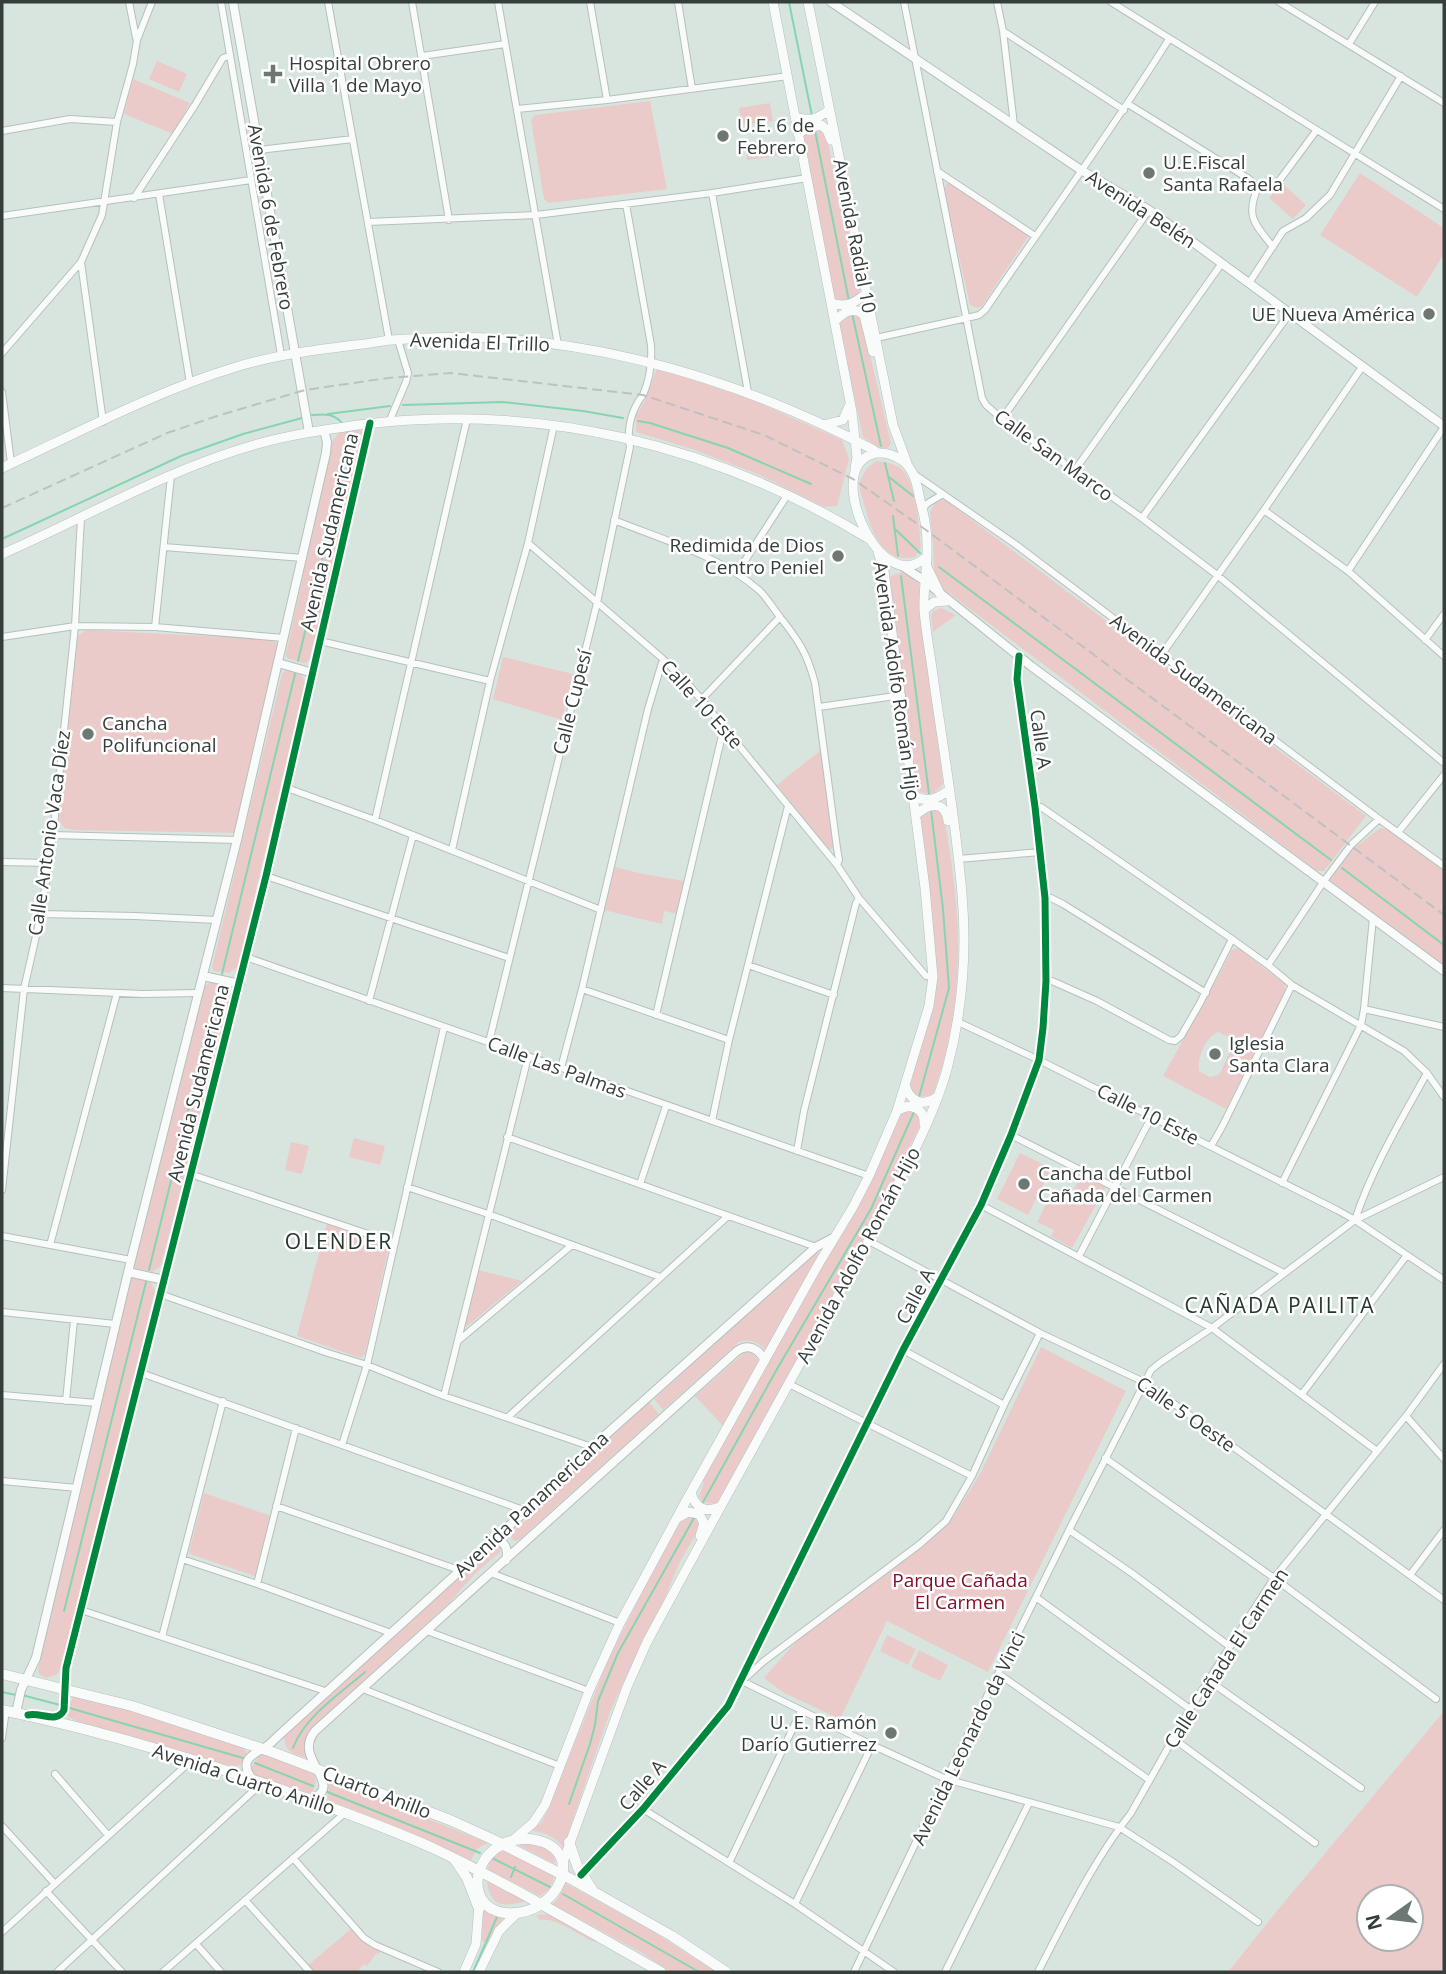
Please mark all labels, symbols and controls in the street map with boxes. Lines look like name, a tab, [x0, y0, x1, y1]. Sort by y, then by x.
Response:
place label: Hospital Obrero Villa 1 de Mayo	[289, 50, 431, 98]
marker: Hospital Obrero Villa 1 de Mayo	[263, 64, 283, 84]
place label: U.E. 6 de Febrero	[737, 112, 814, 160]
street label: Avenida 6 de Febrero	[242, 122, 300, 312]
marker: U.E. 6 de Febrero	[715, 128, 731, 144]
place label: U.E.Fiscal Santa Rafaela	[1163, 149, 1283, 197]
street label: Avenida Radial 10	[827, 157, 883, 315]
street label: Avenida Belén	[1081, 164, 1201, 254]
marker: U.E.Fiscal Santa Rafaela	[1141, 165, 1157, 181]
place label: UE Nueva América	[1252, 301, 1415, 327]
marker: UE Nueva América	[1421, 306, 1437, 322]
street label: Avenida El Trillo	[410, 327, 550, 357]
street label: Calle San Marco	[989, 403, 1119, 507]
street label: Avenida Sudamericana	[294, 430, 364, 634]
place label: Redimida de Dios Centro Peniel	[669, 532, 824, 580]
marker: Redimida de Dios Centro Peniel	[830, 548, 846, 564]
street label: Avenida Adolfo Román Hijo	[867, 560, 927, 802]
street label: Avenida Sudamericana	[1105, 608, 1283, 750]
street label: Calle Cupesí	[546, 646, 598, 757]
street label: Calle 10 Este	[655, 654, 749, 754]
street label: Calle A	[1024, 708, 1058, 770]
place label: Cancha Polifuncional	[102, 710, 216, 758]
marker: Cancha Polifuncional	[80, 726, 96, 742]
street label: Calle Antonio Vaca Díez	[22, 729, 76, 937]
street label: Avenida Sudamericana	[161, 982, 235, 1184]
street label: Calle Las Palmas	[484, 1030, 630, 1104]
place label: Iglesia Santa Clara	[1229, 1030, 1330, 1078]
marker: Iglesia Santa Clara	[1207, 1046, 1223, 1062]
street label: Calle 10 Este	[1092, 1077, 1204, 1151]
street label: Avenida Adolfo Román Hijo	[790, 1142, 926, 1368]
place label: Cancha de Futbol Cañada del Carmen	[1038, 1160, 1212, 1208]
marker: Cancha de Futbol Cañada del Carmen	[1016, 1176, 1032, 1192]
district label: OLENDER	[285, 1227, 393, 1255]
street label: Calle A	[889, 1264, 941, 1328]
district label: CAÑADA PAILITA	[1184, 1291, 1376, 1319]
street label: Calle 5 Oeste	[1131, 1370, 1241, 1458]
street label: Avenida Panamericana	[448, 1425, 614, 1583]
street label: Calle Cañada El Carmen	[1158, 1563, 1294, 1753]
park label: Parque Cañada El Carmen	[892, 1567, 1028, 1615]
street label: Avenida Leonardo da Vinci	[905, 1627, 1031, 1849]
place label: U. E. Ramón Darío Gutierrez	[741, 1709, 877, 1757]
marker: U. E. Ramón Darío Gutierrez	[883, 1725, 899, 1741]
street label: Avenida Cuarto Anillo	[149, 1737, 339, 1821]
street label: Calle A	[613, 1754, 671, 1816]
street label: Cuarto Anillo	[319, 1759, 435, 1825]
north arrow	[1355, 1883, 1425, 1953]
text: N	[1359, 1911, 1388, 1933]

